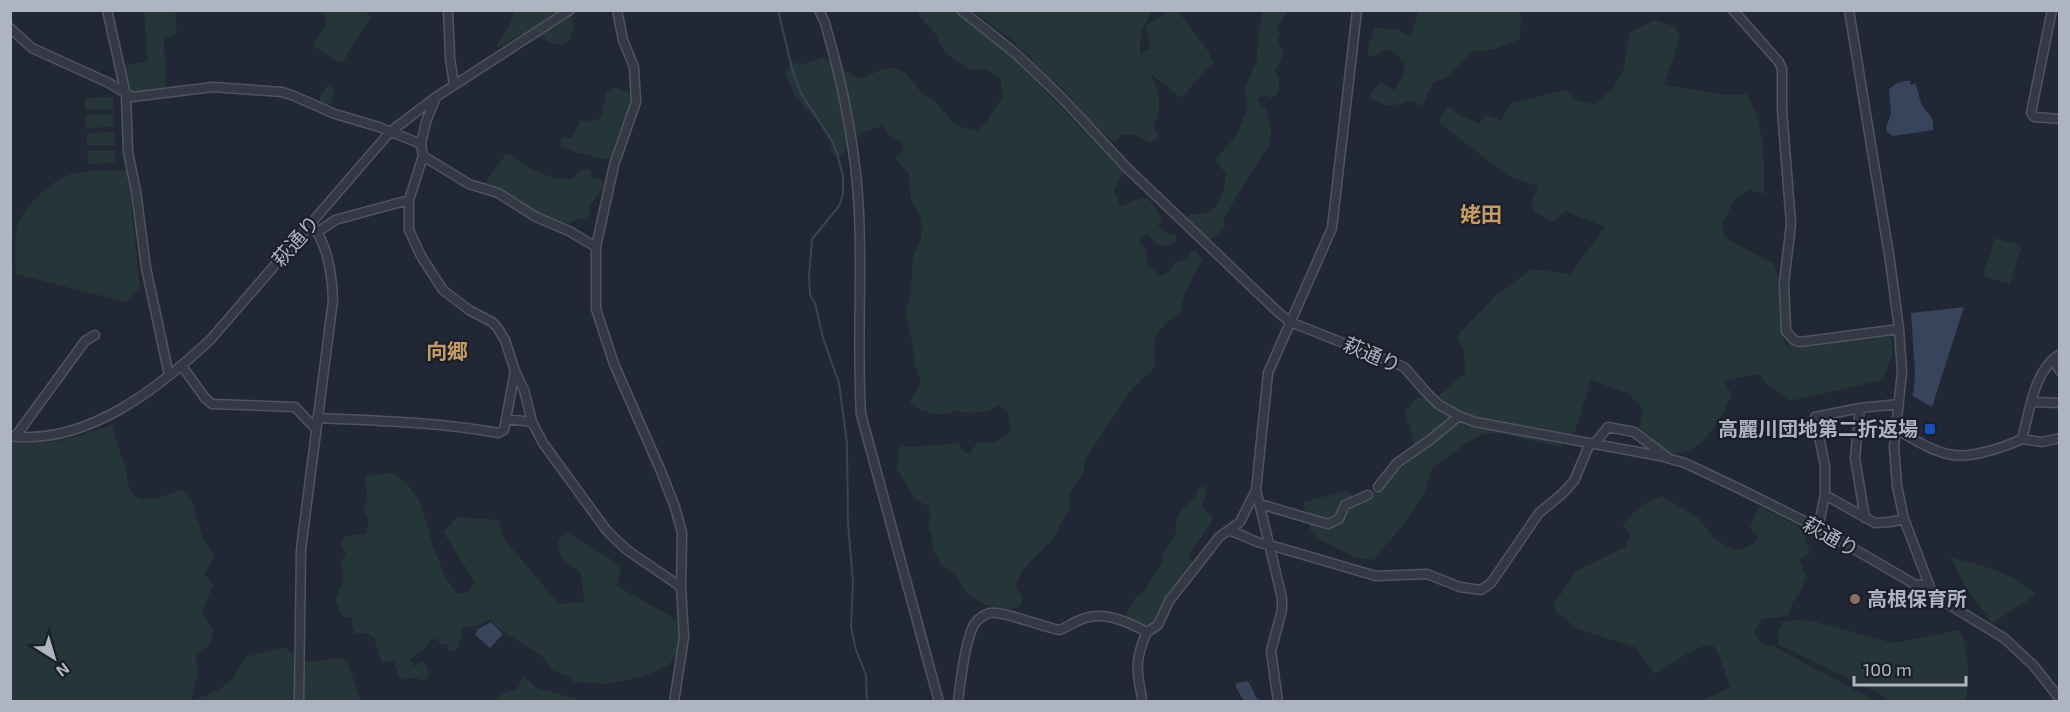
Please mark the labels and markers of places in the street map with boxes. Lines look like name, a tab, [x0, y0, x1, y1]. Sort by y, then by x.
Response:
place label: 高麗川団地第二折返場	[1718, 416, 1918, 440]
marker: 高麗川団地第二折返場	[1923, 422, 1937, 436]
place label: 高根保育所	[1867, 586, 1967, 610]
marker: 高根保育所	[1848, 592, 1862, 606]

